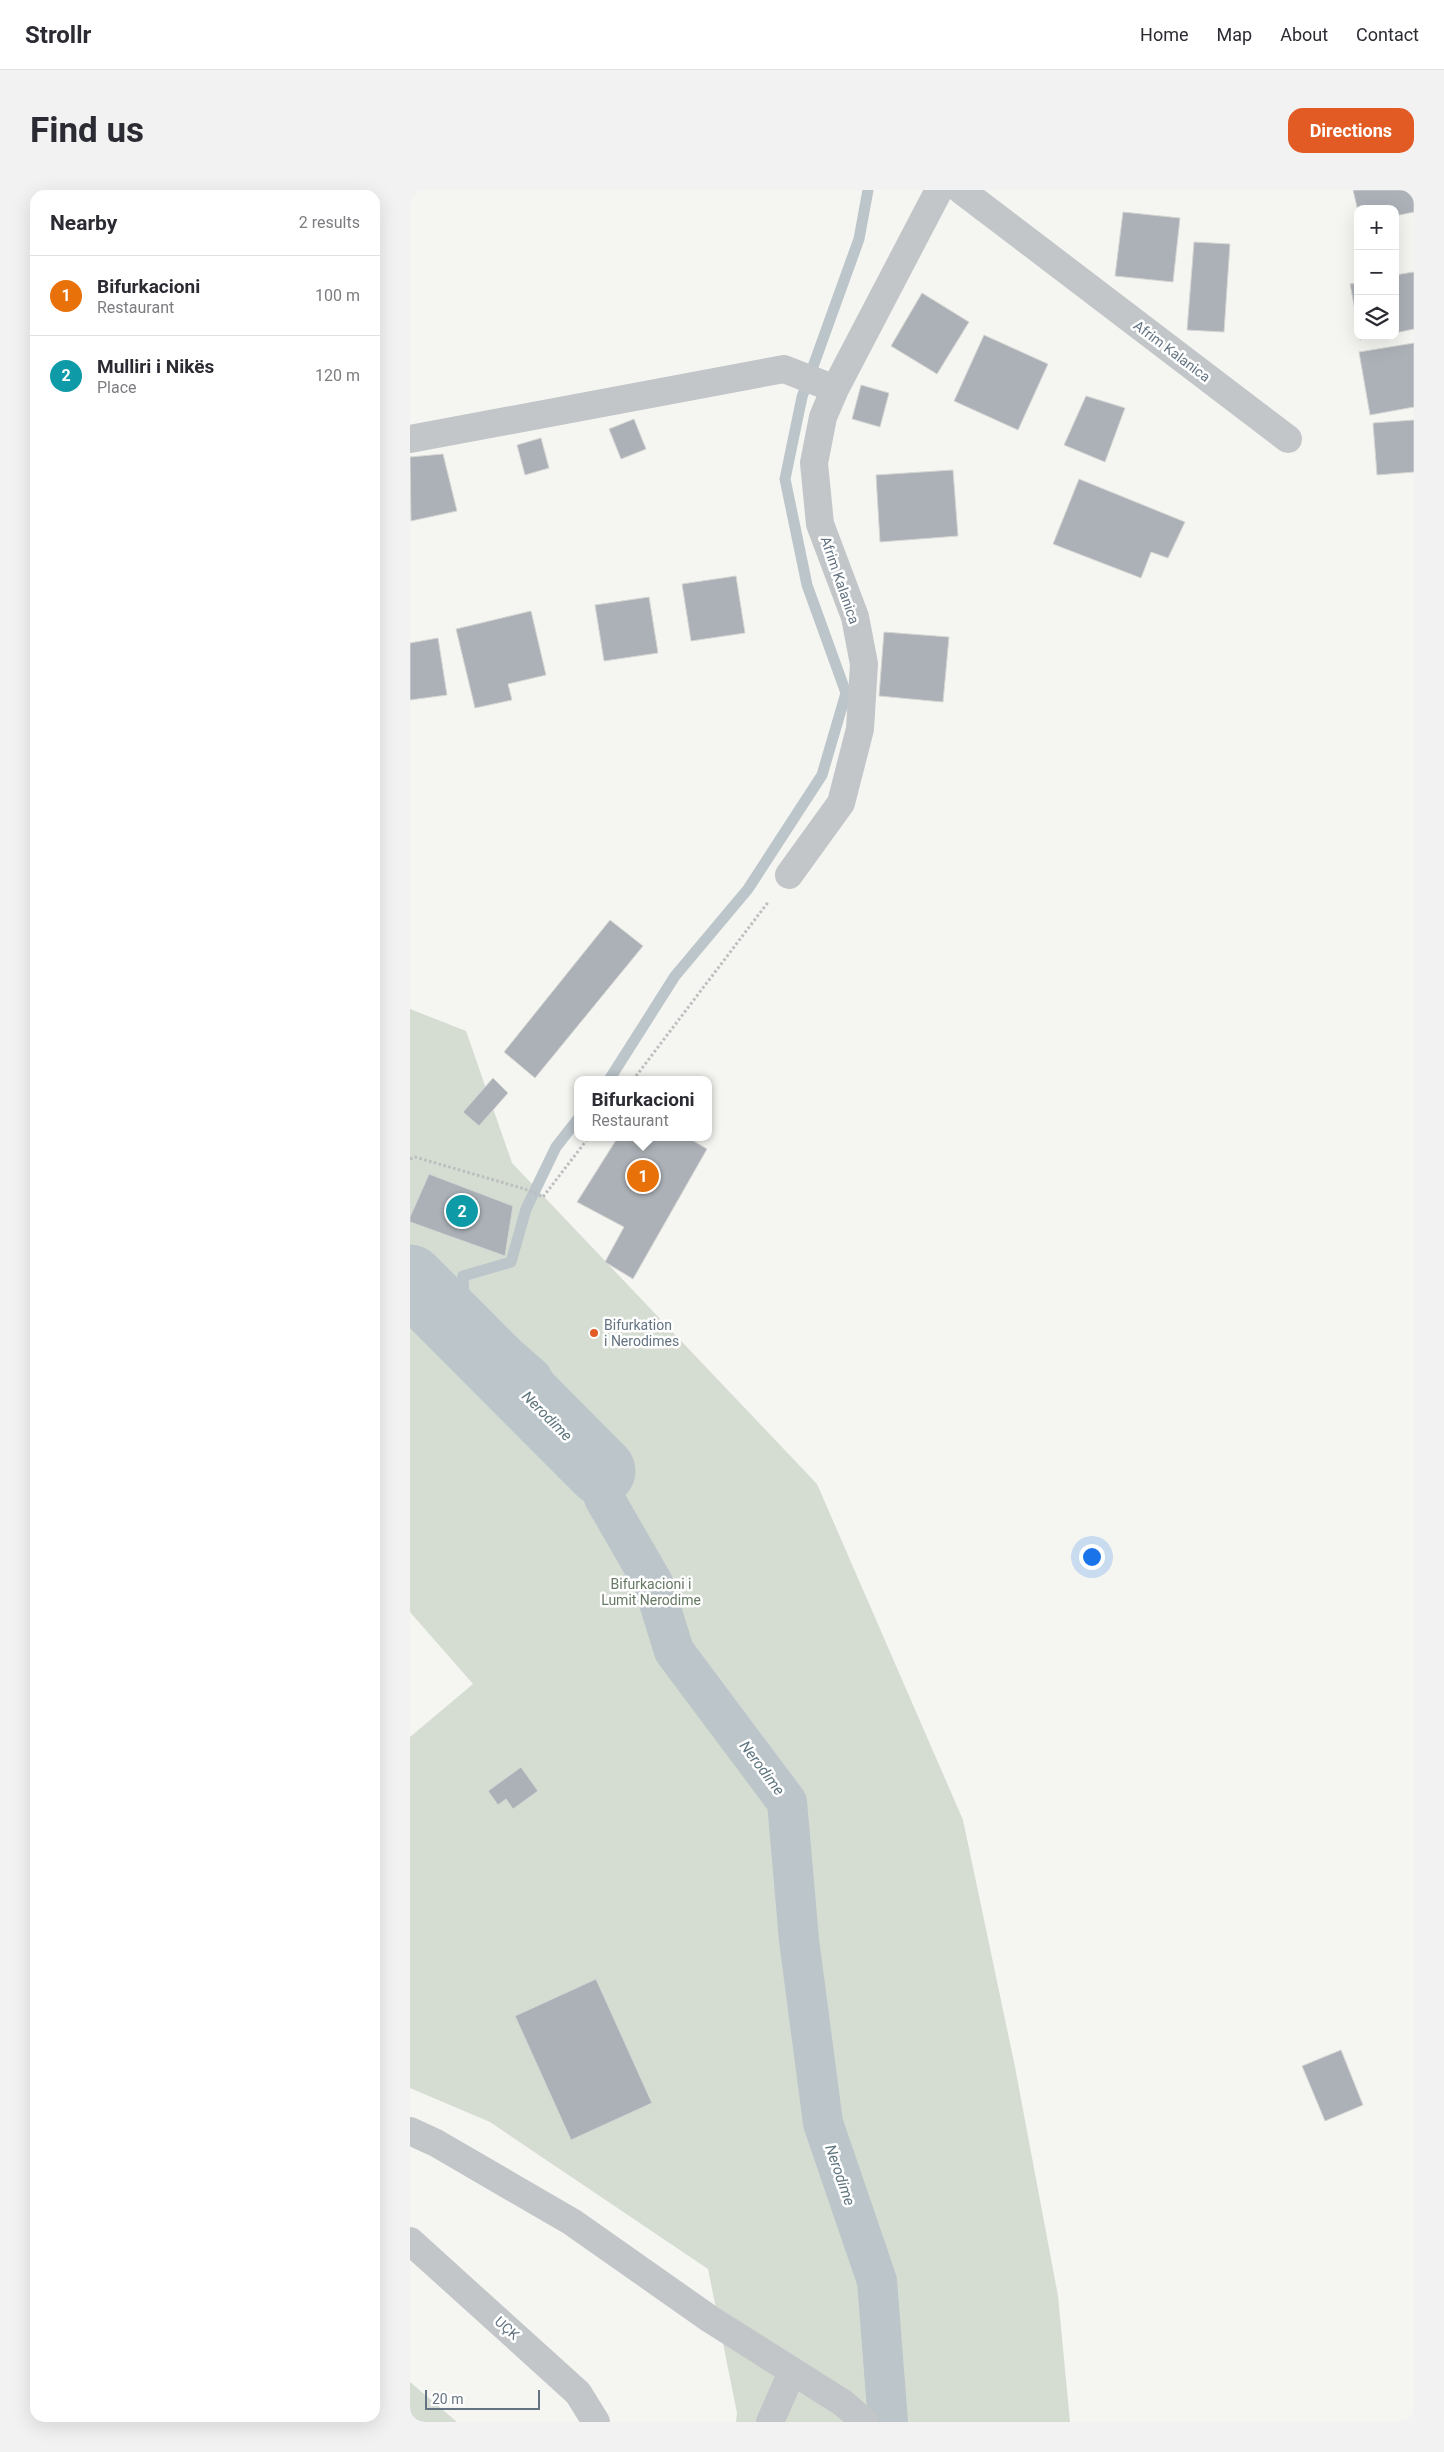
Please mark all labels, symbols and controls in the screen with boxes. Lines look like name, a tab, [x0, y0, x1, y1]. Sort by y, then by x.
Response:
text: Strollr	[25, 21, 91, 49]
text: Home	[1140, 24, 1189, 45]
text: Map	[1217, 24, 1252, 45]
text: About	[1280, 24, 1328, 45]
text: Contact	[1356, 24, 1419, 45]
button: Directions	[1288, 108, 1414, 153]
text: Find us	[30, 110, 144, 151]
map controls	[1354, 205, 1399, 340]
button: +	[1354, 205, 1399, 250]
text: Nearby	[50, 211, 117, 235]
text: 2 results	[299, 213, 360, 232]
button: −	[1354, 250, 1399, 295]
text: Bifurkacioni	[97, 275, 200, 298]
text: 1	[61, 286, 71, 305]
text: 100 m	[315, 286, 360, 305]
button: layers	[1354, 295, 1399, 340]
text: Restaurant	[97, 298, 174, 317]
street label: Afrim Kalanica	[1131, 317, 1213, 385]
text: Mulliri i Nikës	[97, 355, 214, 378]
text: 2	[61, 366, 71, 385]
text: 120 m	[315, 366, 360, 385]
text: Place	[97, 378, 137, 397]
street label: Afrim Kalanica	[818, 534, 862, 626]
popup	[574, 1076, 712, 1141]
text: Bifurkacioni	[591, 1088, 695, 1111]
text: Restaurant	[591, 1111, 669, 1130]
pin: 1	[627, 1157, 659, 1195]
pin: 2	[446, 1192, 478, 1230]
place label: Bifurkation i Nerodimes	[604, 1317, 679, 1349]
marker: Bifurkation i Nerodimes	[588, 1327, 600, 1339]
water label: Nerodime	[518, 1387, 576, 1445]
your location	[1079, 1544, 1105, 1570]
park label: Bifurkacioni i Lumit Nerodime	[601, 1576, 701, 1608]
water label: Nerodime	[736, 1737, 788, 1799]
water label: Nerodime	[821, 2142, 859, 2208]
street label: UÇK	[492, 2313, 523, 2343]
scale bar	[425, 2387, 540, 2410]
text: 20 m	[432, 2391, 464, 2407]

